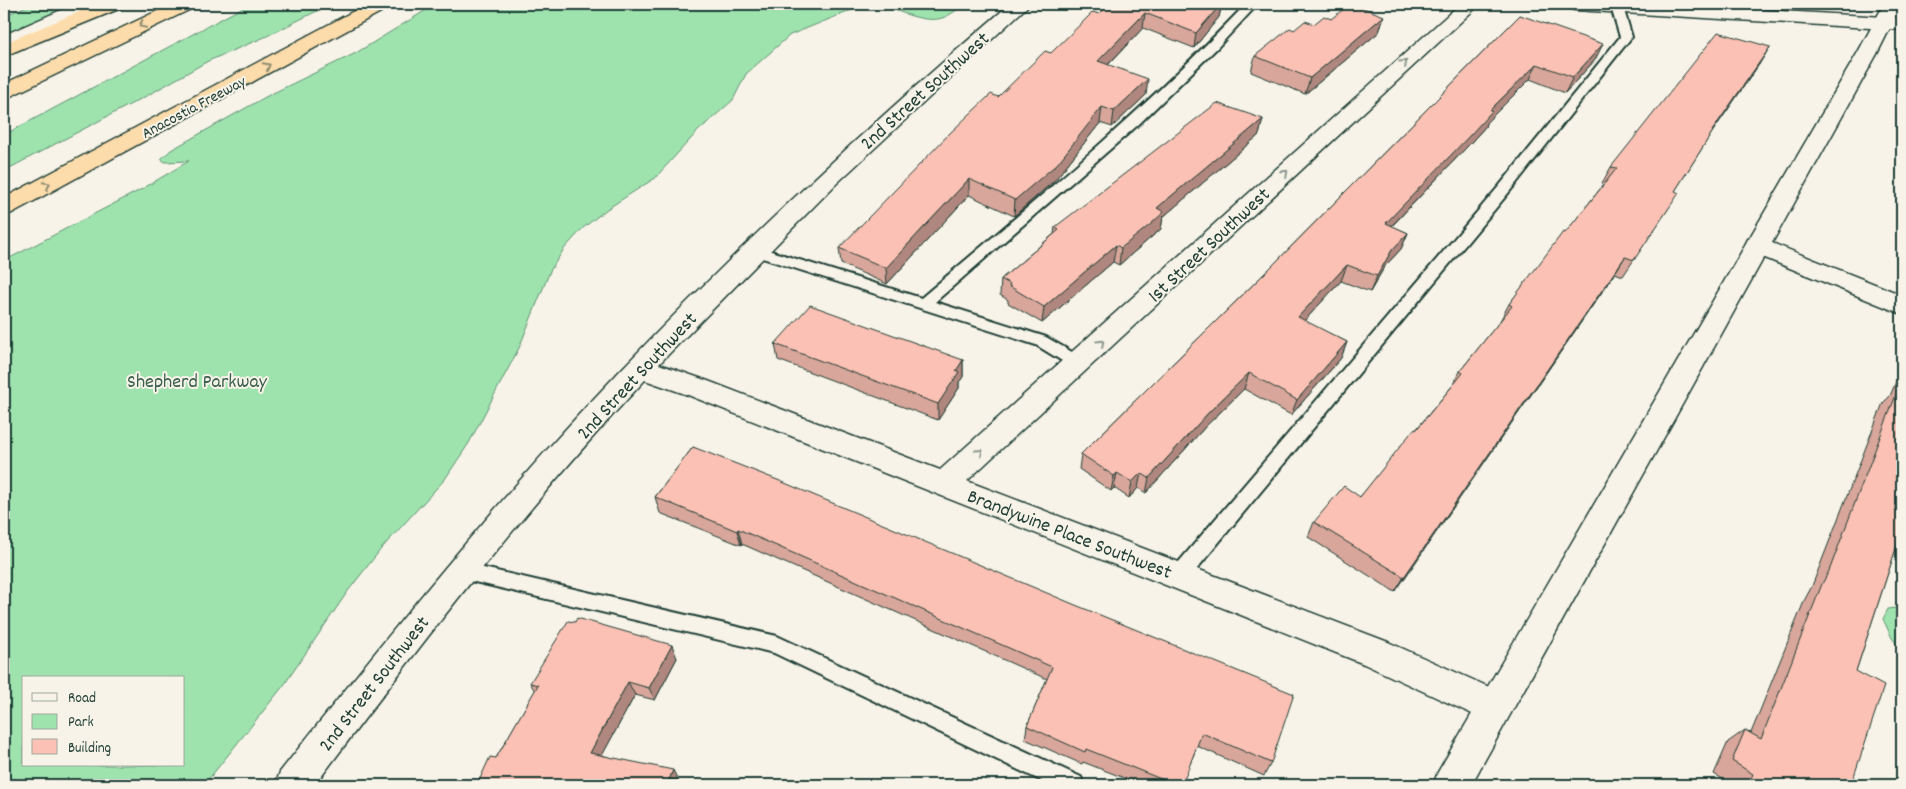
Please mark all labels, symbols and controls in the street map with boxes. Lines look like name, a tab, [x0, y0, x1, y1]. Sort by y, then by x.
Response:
one-way arrow	[138, 19, 147, 29]
street label: 2nd Street Southwest	[855, 26, 997, 158]
one-way arrow	[1399, 60, 1408, 69]
one-way arrow	[261, 62, 270, 72]
street label: Anacostia Freeway	[138, 71, 251, 145]
one-way arrow	[1279, 170, 1288, 179]
one-way arrow	[41, 181, 50, 191]
street label: 1st Street Southwest	[1143, 182, 1277, 310]
street label: 2nd Street Southwest	[572, 307, 705, 447]
one-way arrow	[1095, 339, 1104, 348]
park label: Shepherd Parkway	[127, 369, 268, 397]
one-way arrow	[974, 448, 983, 457]
street label: Brandywine Place Southwest	[963, 484, 1175, 588]
street label: 2nd Street Southwest	[313, 611, 437, 759]
legend	[22, 676, 185, 766]
text: Road	[68, 688, 96, 710]
text: Park	[68, 712, 94, 734]
text: Building	[68, 738, 111, 760]

